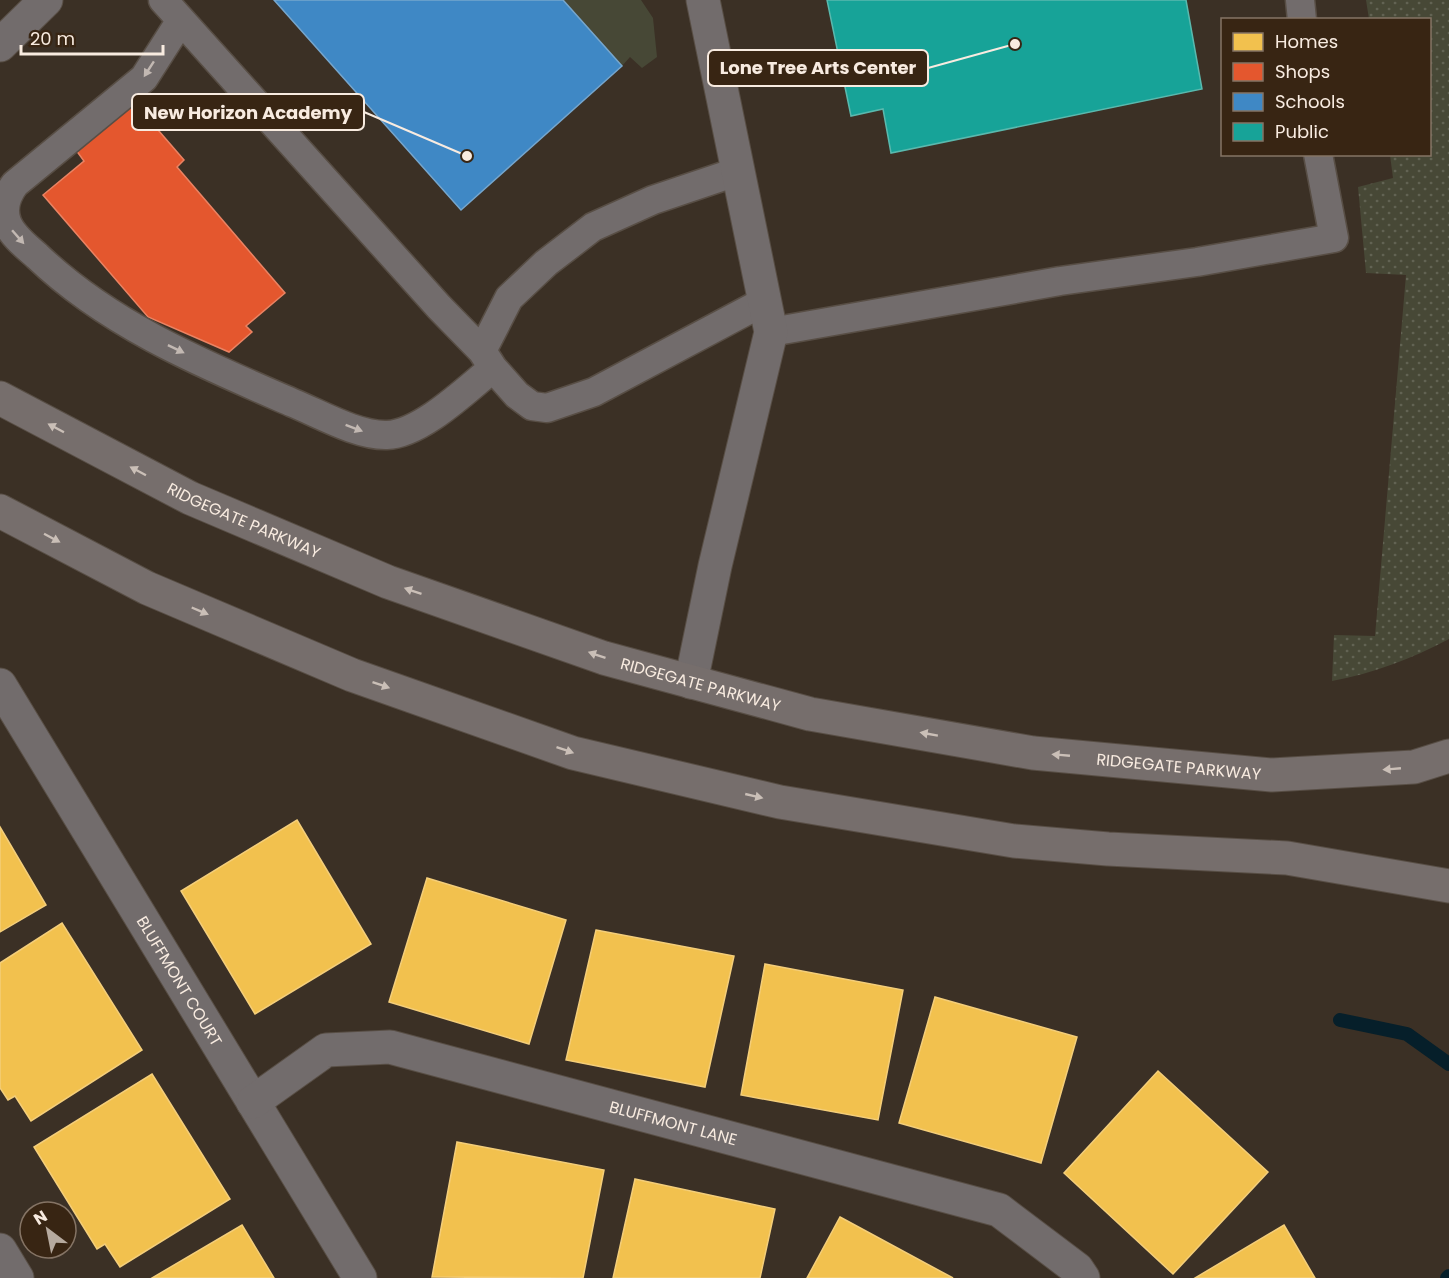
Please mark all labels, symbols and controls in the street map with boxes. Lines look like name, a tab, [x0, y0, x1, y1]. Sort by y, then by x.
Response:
scale bar	[21, 18, 164, 56]
legend	[1221, 18, 1431, 156]
text: 20 m	[30, 26, 75, 51]
text: Homes	[1275, 29, 1338, 54]
callout: Lone Tree Arts Center	[708, 50, 928, 86]
text: Lone Tree Arts Center	[720, 55, 917, 80]
text: Shops	[1275, 59, 1330, 84]
one-way arrow	[144, 61, 155, 78]
text: Schools	[1275, 89, 1345, 114]
callout: New Horizon Academy	[132, 94, 364, 130]
text: New Horizon Academy	[144, 100, 353, 125]
text: Public	[1275, 119, 1329, 144]
one-way arrow	[11, 229, 24, 244]
one-way arrow	[167, 345, 184, 354]
one-way arrow	[47, 423, 64, 433]
one-way arrow	[345, 424, 363, 433]
one-way arrow	[129, 466, 146, 476]
street label: RIDGEGATE PARKWAY	[163, 477, 325, 564]
one-way arrow	[43, 533, 60, 543]
one-way arrow	[404, 585, 422, 595]
one-way arrow	[192, 606, 210, 616]
one-way arrow	[588, 650, 606, 660]
street label: RIDGEGATE PARKWAY	[618, 652, 784, 718]
one-way arrow	[372, 681, 390, 691]
one-way arrow	[919, 730, 938, 739]
one-way arrow	[556, 746, 574, 755]
street label: RIDGEGATE PARKWAY	[1095, 748, 1263, 786]
one-way arrow	[1051, 750, 1070, 760]
one-way arrow	[1383, 764, 1402, 774]
one-way arrow	[745, 791, 763, 801]
street label: BLUFFMONT COURT	[131, 912, 228, 1051]
street label: BLUFFMONT LANE	[607, 1095, 740, 1151]
north arrow	[18, 1200, 78, 1260]
text: N	[29, 1205, 52, 1231]

